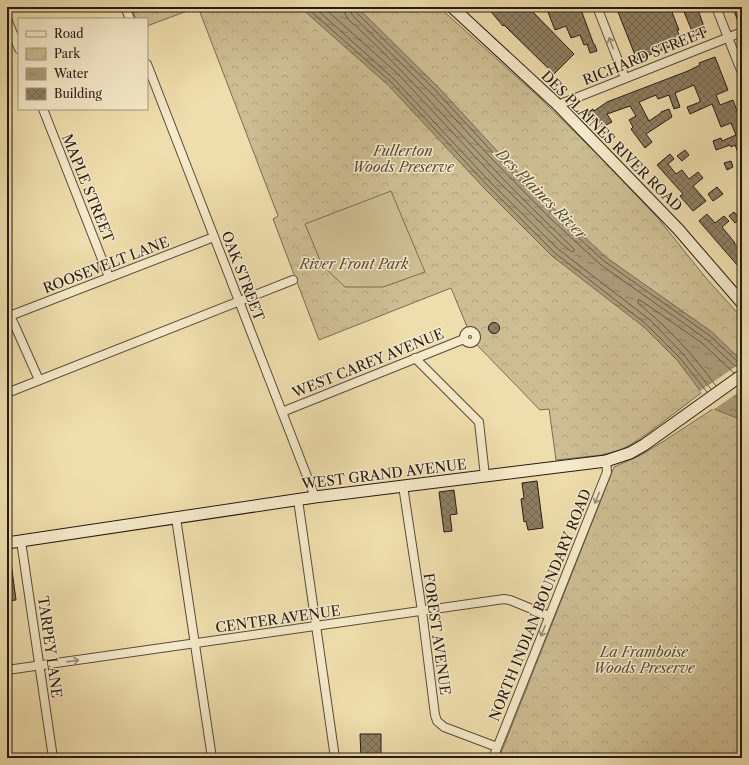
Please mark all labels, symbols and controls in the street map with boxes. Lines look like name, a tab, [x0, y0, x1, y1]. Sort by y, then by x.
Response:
legend	[18, 18, 148, 110]
street label: RICHARD STREET	[580, 23, 710, 89]
text: Road	[54, 26, 84, 41]
one-way arrow	[606, 37, 614, 49]
text: Park	[54, 46, 81, 61]
text: Water	[53, 66, 88, 81]
street label: DES PLAINES RIVER ROAD	[538, 67, 686, 215]
text: Building	[54, 86, 102, 101]
street label: MAPLE STREET	[58, 131, 118, 245]
park label: Fullerton Woods Preserve	[352, 142, 455, 176]
water label: Des Plaines River	[491, 143, 592, 244]
street label: OAK STREET	[218, 229, 269, 324]
street label: ROOSEVELT LANE	[40, 233, 172, 297]
park label: River Front Park	[298, 255, 409, 273]
street label: WEST CAREY AVENUE	[289, 324, 446, 402]
street label: WEST GRAND AVENUE	[299, 455, 468, 493]
street label: NORTH INDIAN BOUNDARY ROAD	[485, 486, 595, 724]
one-way arrow	[592, 491, 600, 503]
street label: FOREST AVENUE	[420, 572, 454, 696]
street label: TARPEY LANE	[34, 595, 66, 699]
street label: CENTER AVENUE	[214, 601, 342, 637]
one-way arrow	[538, 625, 546, 637]
park label: La Framboise Woods Preserve	[593, 643, 696, 677]
one-way arrow	[66, 657, 79, 665]

